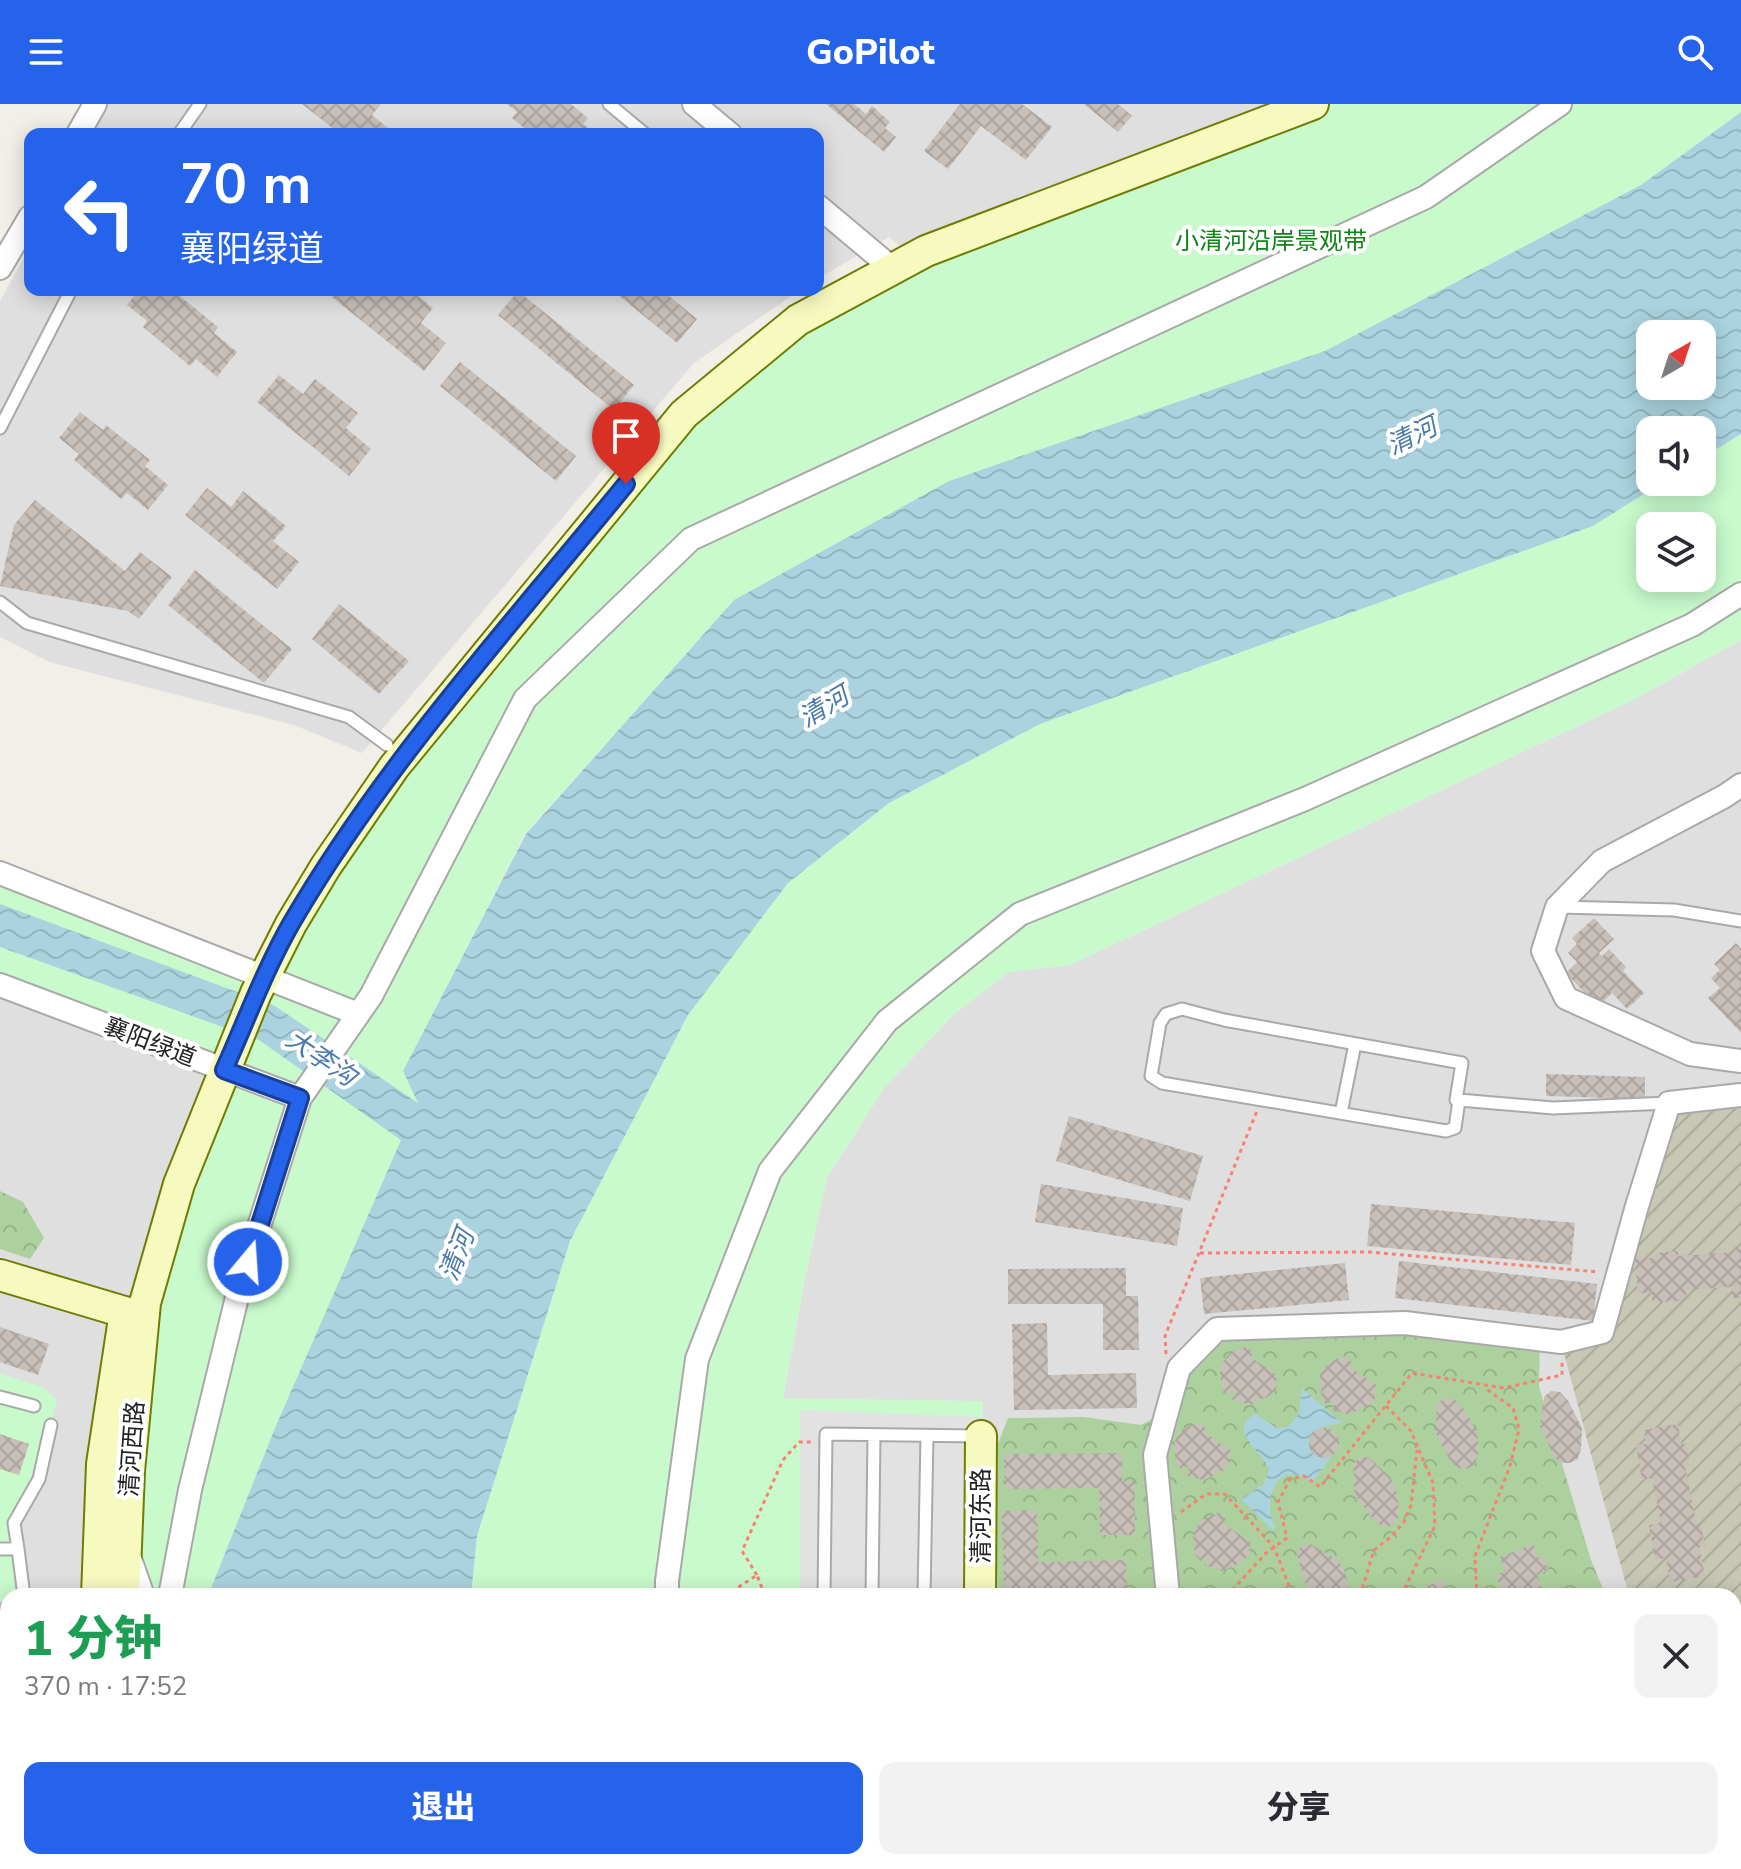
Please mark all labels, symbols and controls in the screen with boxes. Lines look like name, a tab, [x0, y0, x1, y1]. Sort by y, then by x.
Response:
text: GoPilot	[806, 28, 935, 77]
icon: menu	[24, 30, 68, 74]
icon: search	[1673, 30, 1717, 74]
text: 70 m	[180, 146, 311, 223]
icon: left	[48, 160, 152, 264]
text: 襄阳绿道	[180, 225, 324, 274]
park label: 小清河沿岸景观带	[1175, 225, 1367, 257]
north arrow	[1636, 320, 1716, 400]
map controls	[1636, 320, 1716, 592]
pin	[592, 402, 660, 484]
water label: 清河	[1381, 407, 1448, 463]
icon: arrive	[604, 414, 648, 458]
button: sound	[1636, 416, 1716, 496]
button: layers	[1636, 512, 1716, 592]
water label: 清河	[793, 676, 860, 735]
street label: 襄阳绿道	[99, 1010, 201, 1074]
water label: 大李沟	[279, 1022, 366, 1096]
position arrow	[206, 1220, 290, 1304]
water label: 清河	[431, 1220, 484, 1286]
street label: 清河西路	[113, 1400, 151, 1498]
street label: 清河东路	[965, 1468, 997, 1564]
text: 1 分钟	[24, 1606, 162, 1672]
button: close	[1634, 1614, 1718, 1698]
text: 370 m · 17:52	[24, 1669, 187, 1704]
button: 退出	[24, 1762, 863, 1854]
button: 分享	[879, 1762, 1718, 1854]

